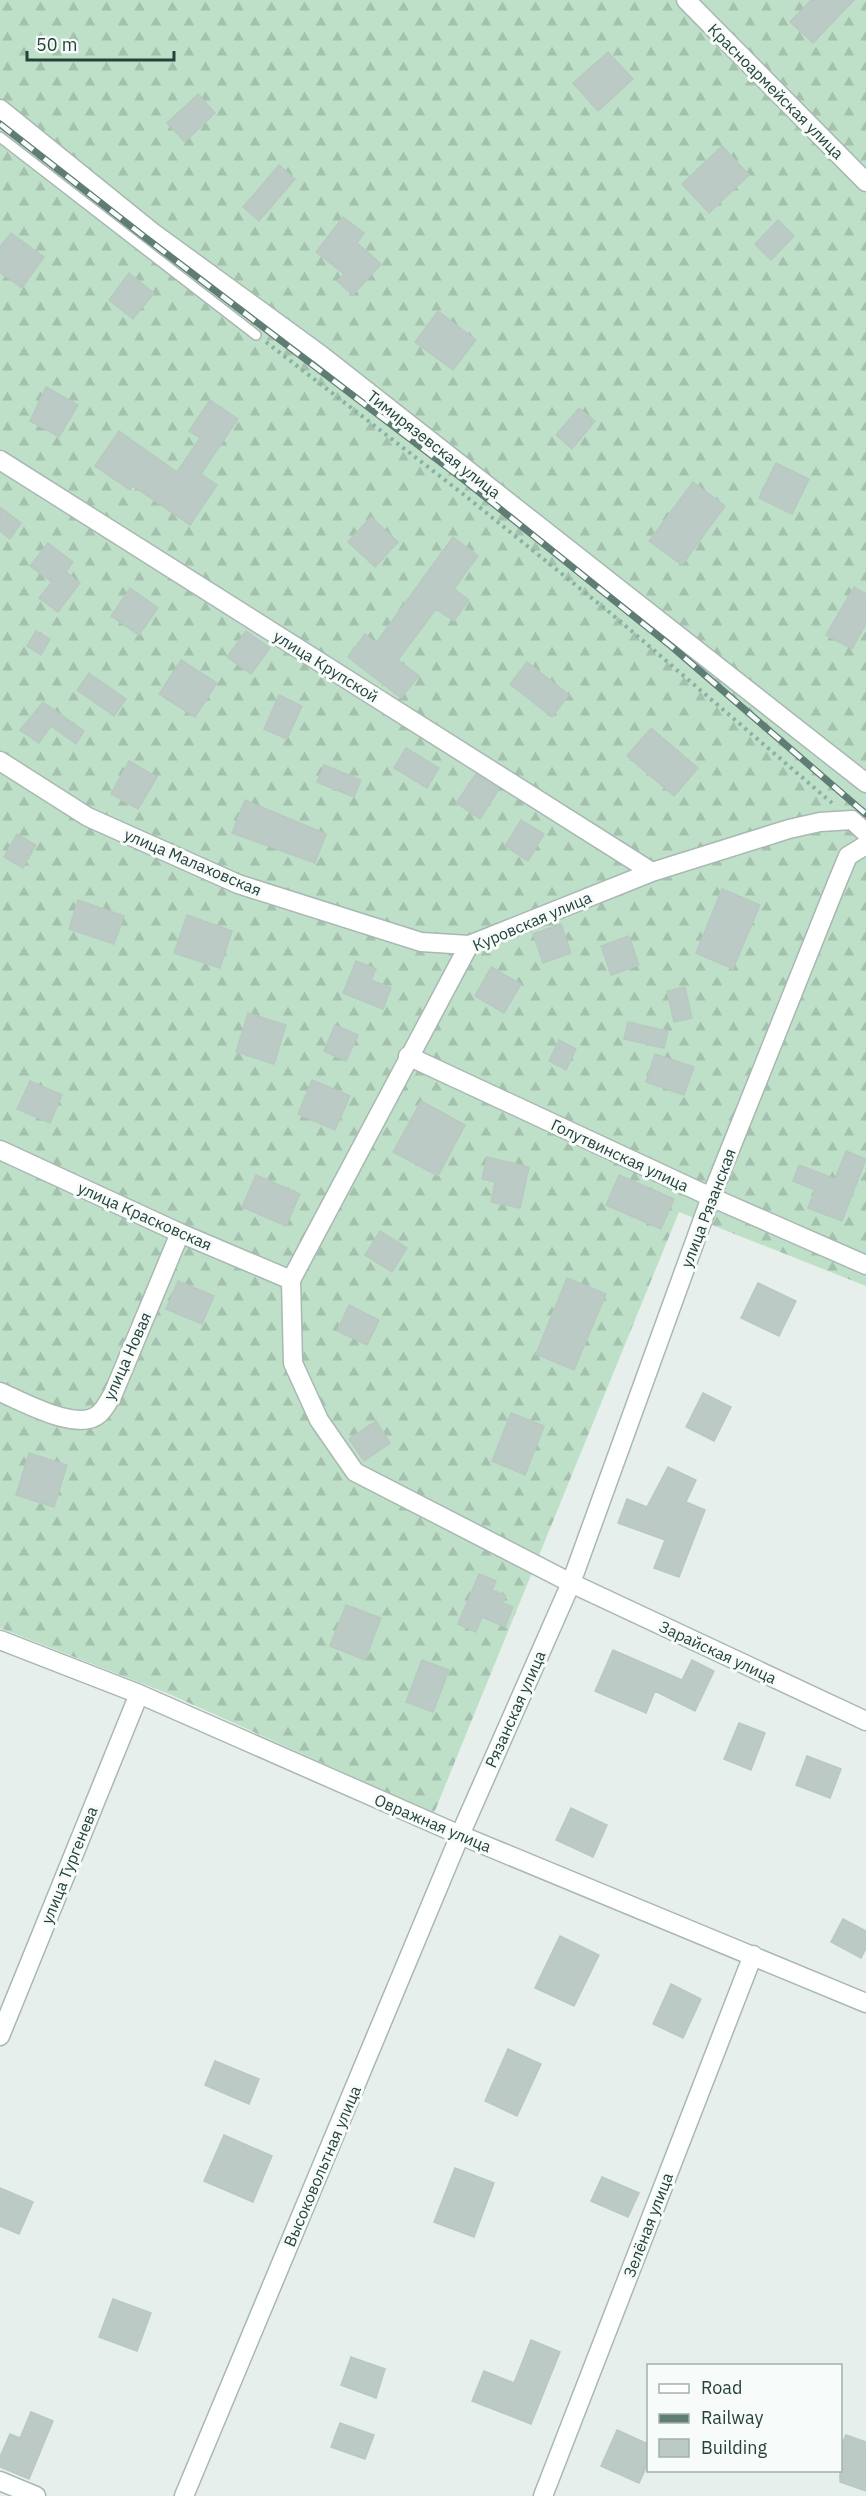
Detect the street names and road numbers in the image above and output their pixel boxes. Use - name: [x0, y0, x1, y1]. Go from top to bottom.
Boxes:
- street label: Красноармейская улица: [704, 19, 848, 163]
- street label: Тимирязевская улица: [363, 386, 505, 503]
- street label: улица Крупской: [270, 626, 382, 706]
- street label: улица Малаховская: [121, 824, 265, 900]
- street label: Куровская улица: [470, 887, 595, 955]
- street label: Голутвинская улица: [548, 1114, 692, 1196]
- street label: улица Рязанская: [676, 1146, 740, 1270]
- street label: улица Красковская: [75, 1177, 215, 1255]
- street label: улица Новая: [99, 1309, 155, 1403]
- street label: Зарайская улица: [656, 1616, 780, 1688]
- street label: Рязанская улица: [480, 1647, 550, 1771]
- street label: Овражная улица: [372, 1789, 495, 1857]
- street label: улица Тургенева: [36, 1803, 102, 1927]
- street label: Высоковольтная улица: [279, 2082, 365, 2249]
- street label: Зелёная улица: [619, 2169, 677, 2280]

